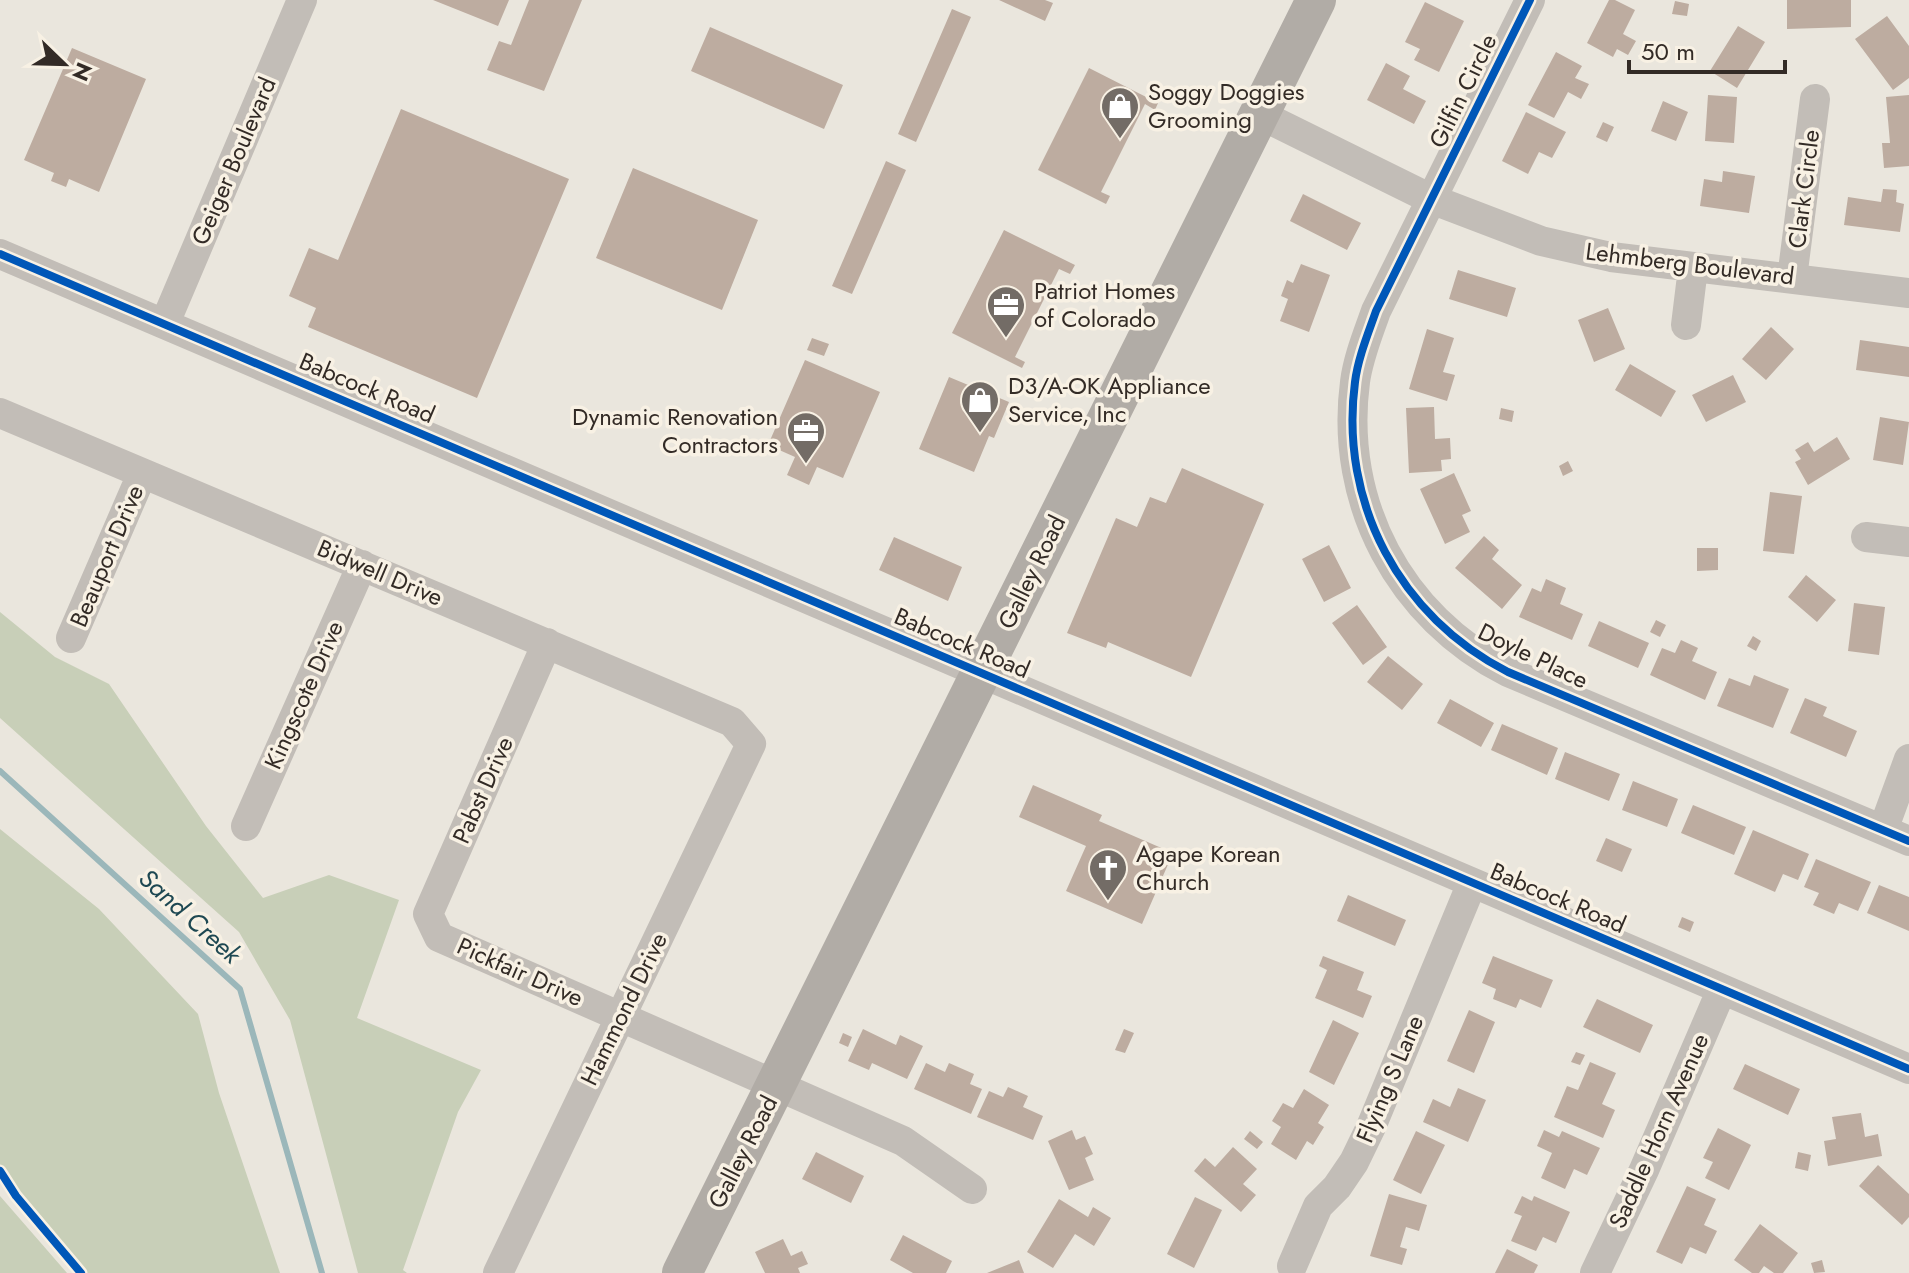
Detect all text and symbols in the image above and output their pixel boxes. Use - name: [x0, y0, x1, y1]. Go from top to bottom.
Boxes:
- north arrow: [24, 24, 104, 104]
- scale bar: [1629, 24, 1785, 74]
- street label: Gilfin Circle: [1420, 28, 1505, 154]
- text: 50 m: [1641, 34, 1695, 69]
- text: N: [64, 58, 101, 86]
- street label: Geiger Boulevard: [182, 71, 285, 250]
- place label: Soggy Doggies Grooming: [1148, 74, 1304, 137]
- shop icon: Soggy Doggies Grooming: [1099, 85, 1141, 140]
- street label: Clark Circle: [1779, 128, 1828, 250]
- street label: Lehmberg Boulevard: [1584, 233, 1796, 294]
- place label: Patriot Homes of Colorado: [1034, 273, 1175, 336]
- office icon: Patriot Homes of Colorado: [985, 284, 1027, 339]
- street label: Babcock Road: [294, 343, 440, 432]
- place label: D3/A-OK Appliance Service, Inc: [1008, 368, 1211, 431]
- shop icon: D3/A-OK Appliance Service, Inc: [959, 379, 1001, 434]
- place label: Dynamic Renovation Contractors: [572, 399, 778, 462]
- office icon: Dynamic Renovation Contractors: [785, 410, 827, 465]
- street label: Beauport Drive: [61, 479, 152, 632]
- street label: Galley Road: [989, 509, 1074, 635]
- street label: Bidwell Drive: [312, 530, 448, 615]
- street label: Babcock Road: [889, 598, 1035, 687]
- street label: Doyle Place: [1472, 614, 1594, 697]
- street label: Kingscote Drive: [255, 615, 352, 775]
- street label: Pabst Drive: [443, 731, 522, 849]
- place label: Agape Korean Church: [1136, 836, 1281, 899]
- church icon: Agape Korean Church: [1087, 847, 1129, 902]
- street label: Babcock Road: [1485, 853, 1631, 942]
- water label: Sand Creek: [130, 860, 251, 974]
- street label: Hammond Drive: [571, 926, 676, 1091]
- street label: Pickfair Drive: [451, 928, 589, 1015]
- street label: Flying S Lane: [1347, 1010, 1432, 1148]
- street label: Saddle Horn Avenue: [1600, 1028, 1717, 1234]
- street label: Galley Road: [699, 1089, 786, 1214]

